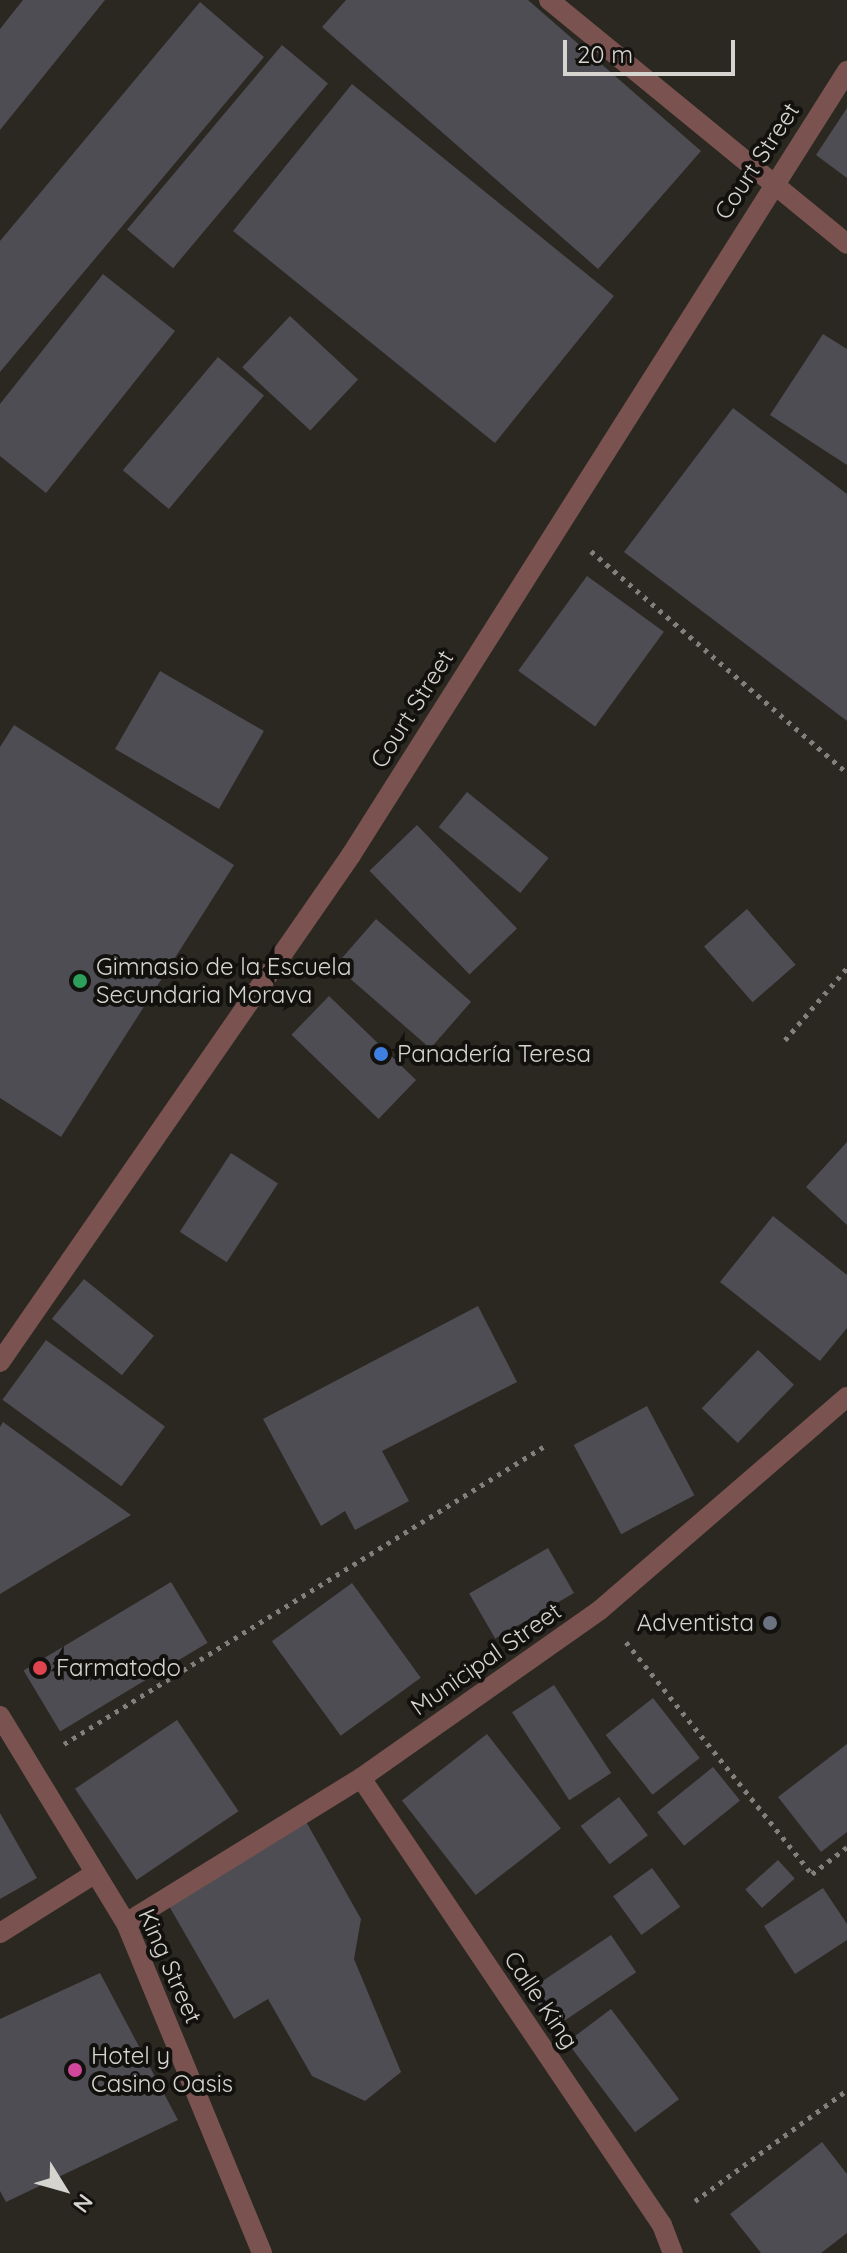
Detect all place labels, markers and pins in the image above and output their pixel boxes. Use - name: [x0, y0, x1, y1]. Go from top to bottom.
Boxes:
- place label: Gimnasio de la Escuela Secundaria Morava: [96, 953, 351, 1009]
- marker: Gimnasio de la Escuela Secundaria Morava: [71, 972, 89, 990]
- place label: Panadería Teresa: [397, 1040, 591, 1068]
- marker: Panadería Teresa: [372, 1045, 390, 1063]
- place label: Adventista: [637, 1609, 754, 1637]
- marker: Adventista: [761, 1614, 779, 1632]
- place label: Farmatodo: [56, 1654, 181, 1682]
- marker: Farmatodo: [31, 1659, 49, 1677]
- place label: Hotel y Casino Oasis: [91, 2042, 233, 2098]
- marker: Hotel y Casino Oasis: [66, 2061, 84, 2079]

